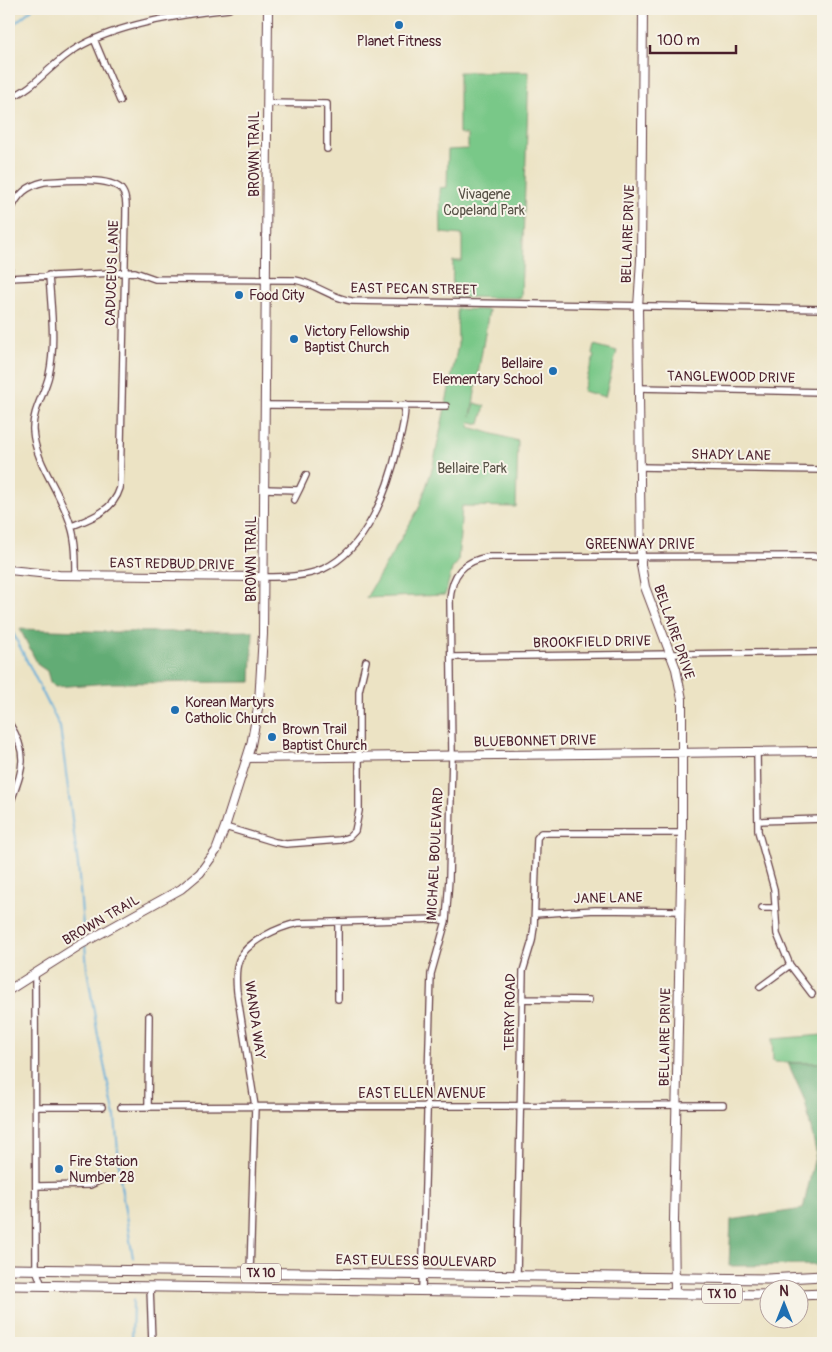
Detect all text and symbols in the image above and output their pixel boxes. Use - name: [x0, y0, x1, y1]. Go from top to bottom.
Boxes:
- marker: Planet Fitness: [393, 19, 405, 31]
- scale bar: [650, 22, 736, 54]
- text: 100 m: [657, 31, 700, 50]
- place label: Planet Fitness: [357, 33, 442, 50]
- street label: BROWN TRAIL: [246, 111, 263, 197]
- street label: BELLAIRE DRIVE: [618, 184, 638, 284]
- park label: Vivagene Copeland Park: [443, 186, 525, 219]
- street label: CADUCEUS LANE: [102, 220, 122, 326]
- street label: EAST PECAN STREET: [350, 279, 478, 299]
- place label: Food City: [249, 287, 304, 304]
- marker: Food City: [233, 289, 245, 301]
- place label: Victory Fellowship Baptist Church: [304, 323, 410, 356]
- marker: Victory Fellowship Baptist Church: [288, 333, 300, 345]
- place label: Bellaire Elementary School: [432, 355, 543, 388]
- marker: Bellaire Elementary School: [547, 365, 559, 377]
- street label: TANGLEWOOD DRIVE: [667, 367, 795, 387]
- street label: SHADY LANE: [691, 446, 771, 464]
- park label: Bellaire Park: [437, 460, 507, 477]
- street label: BROWN TRAIL: [243, 516, 260, 602]
- street label: GREENWAY DRIVE: [585, 536, 695, 553]
- street label: EAST REDBUD DRIVE: [109, 554, 235, 574]
- street label: BELLAIRE DRIVE: [650, 582, 698, 682]
- street label: BROOKFIELD DRIVE: [533, 632, 651, 652]
- place label: Korean Martyrs Catholic Church: [185, 694, 276, 727]
- marker: Korean Martyrs Catholic Church: [169, 704, 181, 716]
- place label: Brown Trail Baptist Church: [282, 721, 367, 754]
- marker: Brown Trail Baptist Church: [266, 731, 278, 743]
- street label: BLUEBONNET DRIVE: [474, 731, 596, 751]
- street label: MICHAEL BOULEVARD: [423, 787, 447, 921]
- street label: JANE LANE: [573, 889, 643, 907]
- street label: BROWN TRAIL: [59, 891, 143, 949]
- street label: TERRY ROAD: [501, 973, 519, 1051]
- street label: WANDA WAY: [241, 980, 269, 1060]
- street label: BELLAIRE DRIVE: [656, 987, 674, 1087]
- street label: EAST ELLEN AVENUE: [358, 1085, 486, 1102]
- place label: Fire Station Number 28: [69, 1153, 138, 1186]
- marker: Fire Station Number 28: [53, 1163, 65, 1175]
- street label: EAST EULESS BOULEVARD: [335, 1251, 497, 1271]
- road number: TX 10: [241, 1264, 281, 1282]
- north arrow: [760, 1280, 810, 1330]
- text: N: [779, 1283, 789, 1300]
- road number: TX 10: [702, 1285, 742, 1304]

